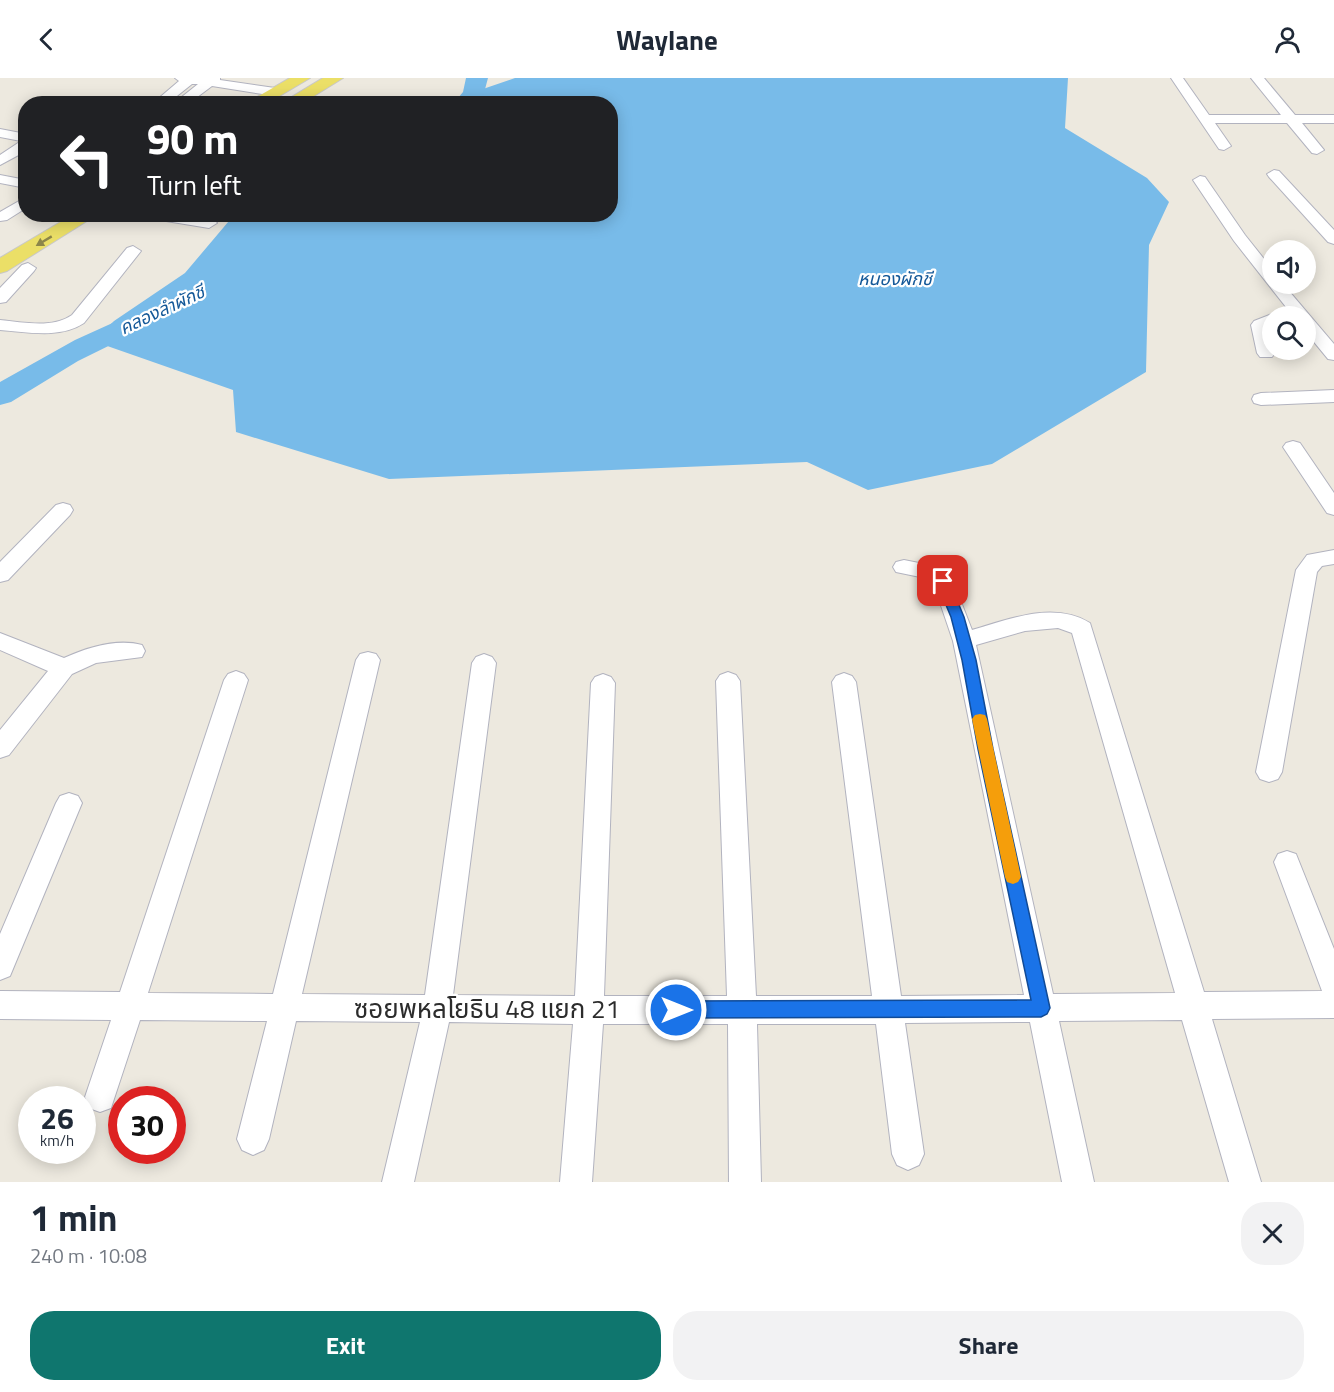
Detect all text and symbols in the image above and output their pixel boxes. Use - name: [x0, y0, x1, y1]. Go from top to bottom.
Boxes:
- text: Waylane: [616, 19, 718, 60]
- icon: back: [30, 23, 63, 56]
- icon: person: [1271, 23, 1304, 56]
- text: 90 m: [147, 106, 239, 170]
- icon: left: [48, 120, 126, 198]
- text: Turn left: [147, 164, 241, 205]
- one-way arrow: [36, 235, 52, 246]
- map controls: [1262, 240, 1316, 360]
- button: sound: [1262, 240, 1316, 294]
- water label: หนองผักชี: [858, 265, 934, 292]
- water label: คลองลำผักชี: [115, 277, 211, 341]
- button: search: [1262, 306, 1316, 360]
- pin: [917, 555, 968, 606]
- icon: arrive: [926, 564, 959, 597]
- position arrow: [644, 978, 708, 1042]
- street label: ซอยพหลโยธิน 48 แยก 21: [354, 989, 620, 1028]
- speed limit sign: 30: [108, 1086, 186, 1164]
- text: 26: [40, 1095, 74, 1141]
- text: km/h: [40, 1129, 74, 1152]
- text: 1 min: [30, 1190, 117, 1245]
- button: close: [1241, 1202, 1304, 1265]
- text: 240 m · 10:08: [30, 1240, 147, 1271]
- button: Exit: [30, 1311, 661, 1380]
- button: Share: [673, 1311, 1304, 1380]

